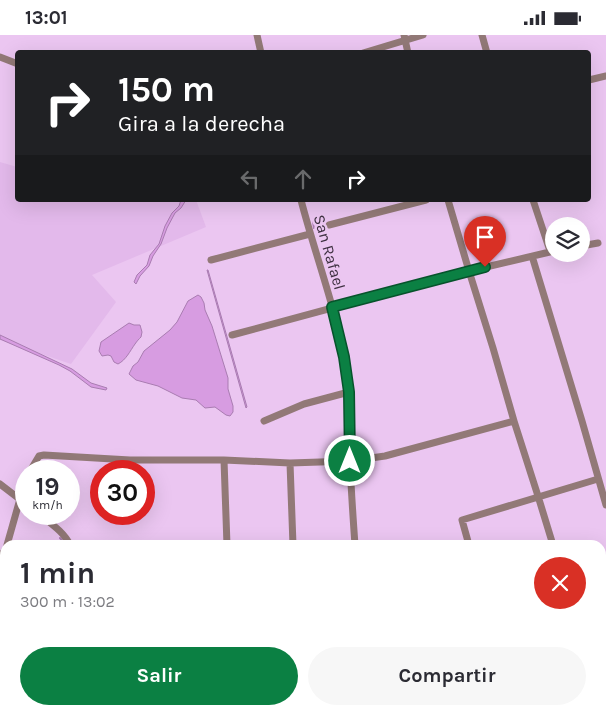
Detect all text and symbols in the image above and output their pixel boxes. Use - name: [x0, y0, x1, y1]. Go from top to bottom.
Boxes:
- text: 13:01: [25, 7, 68, 29]
- text: 150 m: [118, 69, 215, 110]
- icon: right: [35, 70, 100, 135]
- text: Gira a la derecha: [118, 111, 285, 137]
- icon: left: [236, 165, 264, 193]
- icon: ahead: [289, 165, 317, 193]
- icon: right: [342, 165, 370, 193]
- street label: San Rafael: [310, 212, 349, 292]
- pin: [464, 216, 506, 267]
- map controls: [545, 217, 590, 262]
- button: layers: [545, 217, 590, 262]
- icon: arrive: [471, 223, 499, 251]
- position arrow: [323, 434, 375, 486]
- speed limit sign: 30: [90, 460, 155, 525]
- text: 19: [35, 472, 60, 501]
- text: km/h: [32, 498, 63, 512]
- text: 1 min: [20, 555, 95, 591]
- button: close: [534, 557, 586, 609]
- text: 300 m · 13:02: [20, 592, 115, 611]
- button: Salir: [20, 647, 298, 705]
- button: Compartir: [308, 647, 586, 705]

